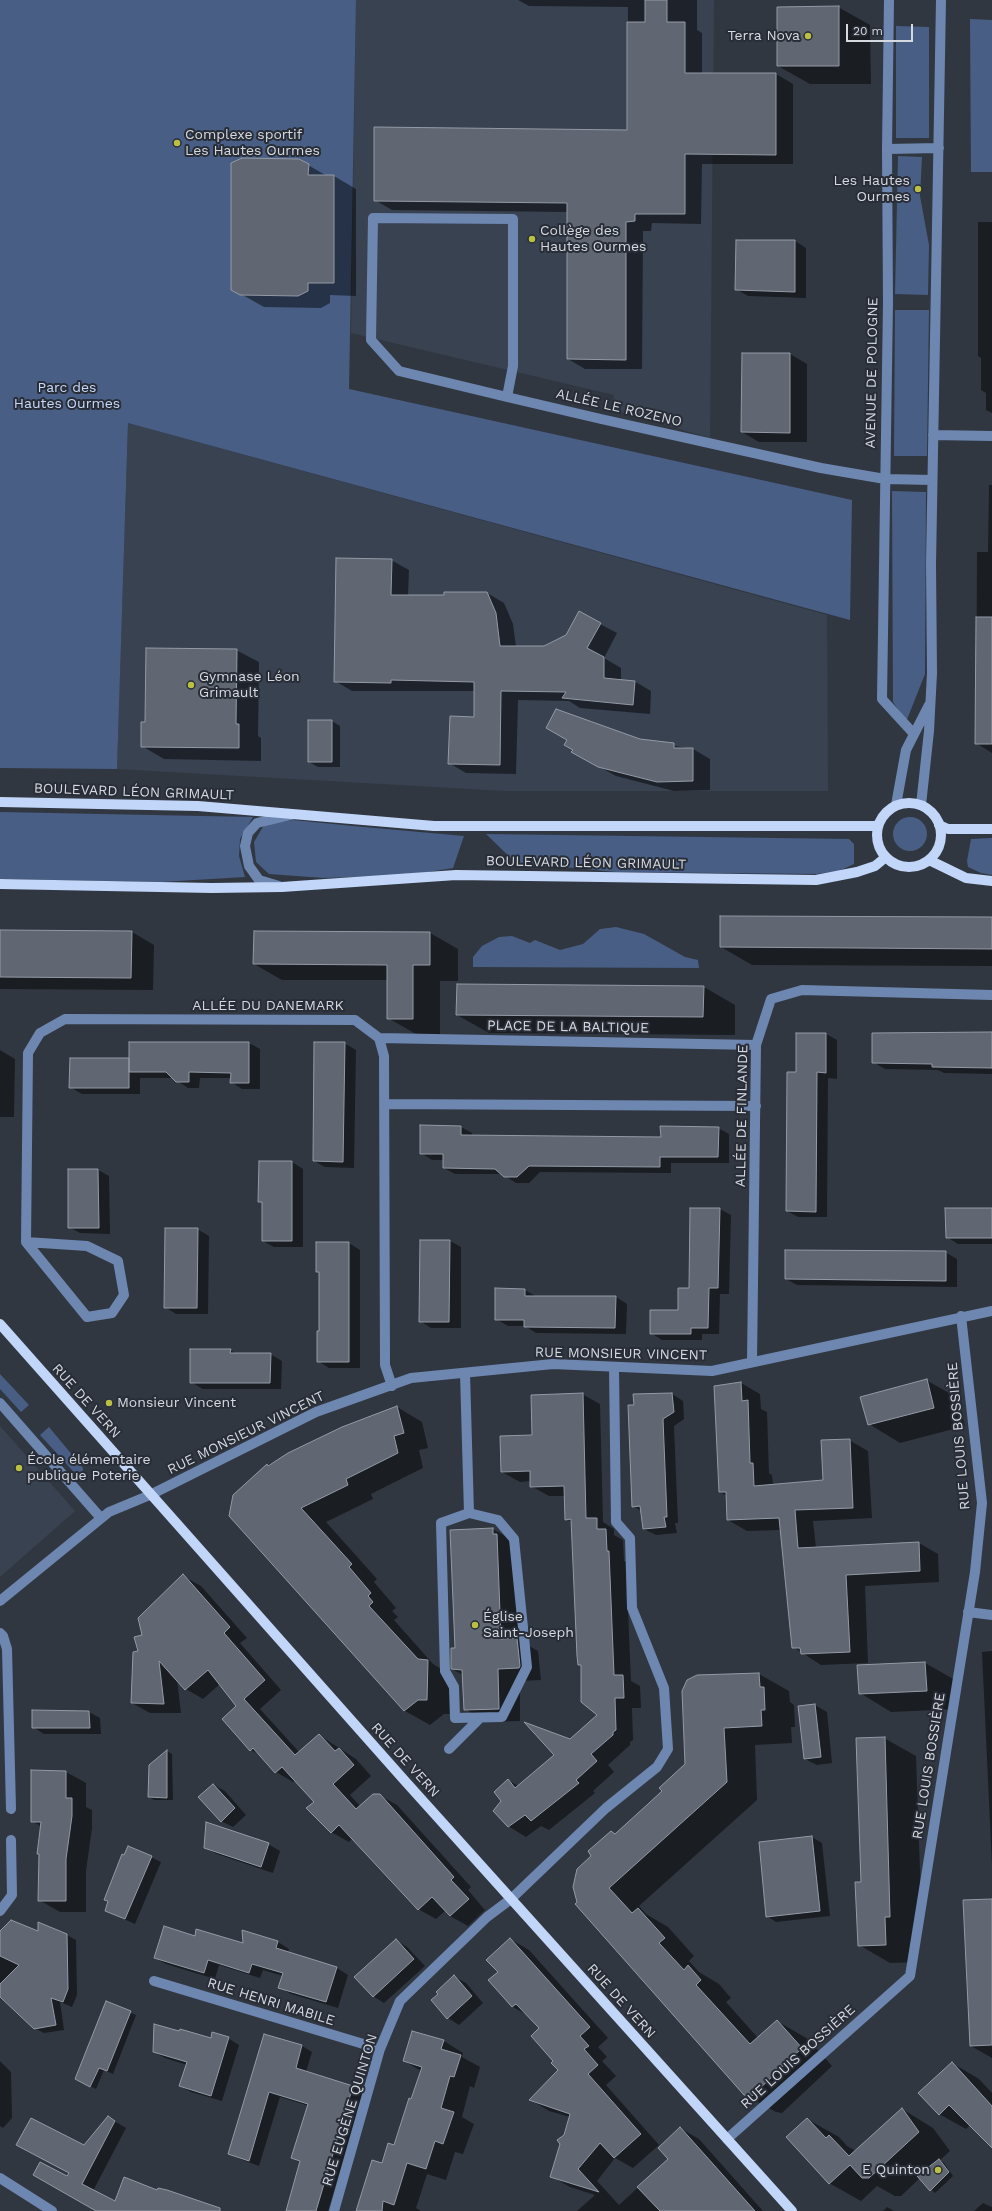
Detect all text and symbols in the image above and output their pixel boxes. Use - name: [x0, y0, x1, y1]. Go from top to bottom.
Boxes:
- scale bar: [848, 16, 915, 42]
- text: 20 m: [853, 24, 883, 38]
- place label: Terra Nova: [727, 28, 800, 44]
- marker: Terra Nova: [803, 31, 813, 41]
- place label: Complexe sportif Les Hautes Ourmes: [185, 127, 320, 160]
- marker: Complexe sportif Les Hautes Ourmes: [172, 138, 182, 148]
- place label: Les Hautes Ourmes: [834, 173, 910, 206]
- marker: Les Hautes Ourmes: [913, 184, 923, 194]
- place label: Collège des Hautes Ourmes: [540, 223, 646, 256]
- marker: Collège des Hautes Ourmes: [527, 234, 537, 244]
- street label: AVENUE DE POLOGNE: [862, 297, 882, 449]
- park label: Parc des Hautes Ourmes: [14, 380, 120, 412]
- street label: ALLÉE LE ROZENO: [554, 385, 684, 431]
- place label: Gymnase Léon Grimault: [199, 669, 300, 702]
- marker: Gymnase Léon Grimault: [186, 680, 196, 690]
- street label: BOULEVARD LÉON GRIMAULT: [34, 780, 234, 804]
- street label: BOULEVARD LÉON GRIMAULT: [486, 853, 686, 873]
- street label: ALLÉE DU DANEMARK: [192, 998, 344, 1014]
- street label: PLACE DE LA BALTIQUE: [487, 1017, 649, 1037]
- street label: ALLÉE DE FINLANDE: [732, 1045, 752, 1187]
- street label: RUE MONSIEUR VINCENT: [535, 1344, 707, 1364]
- street label: RUE DE VERN: [48, 1360, 124, 1442]
- street label: RUE LOUIS BOSSIÈRE: [944, 1361, 974, 1511]
- street label: RUE MONSIEUR VINCENT: [165, 1388, 327, 1478]
- place label: Monsieur Vincent: [117, 1395, 236, 1411]
- marker: Monsieur Vincent: [104, 1398, 114, 1408]
- place label: École élémentaire publique Poterie: [27, 1452, 151, 1484]
- marker: École élémentaire publique Poterie: [14, 1463, 24, 1473]
- place label: Église Saint-Joseph: [483, 1609, 574, 1642]
- marker: Église Saint-Joseph: [470, 1620, 480, 1630]
- street label: RUE LOUIS BOSSIÈRE: [909, 1692, 949, 1840]
- street label: RUE DE VERN: [367, 1719, 443, 1801]
- street label: RUE DE VERN: [583, 1960, 659, 2042]
- street label: RUE HENRI MABILE: [205, 1975, 337, 2029]
- street label: RUE LOUIS BOSSIÈRE: [737, 2001, 859, 2113]
- street label: RUE EUGÈNE QUINTON: [319, 2032, 381, 2188]
- place label: E Quinton: [862, 2162, 930, 2178]
- marker: E Quinton: [933, 2165, 943, 2175]

